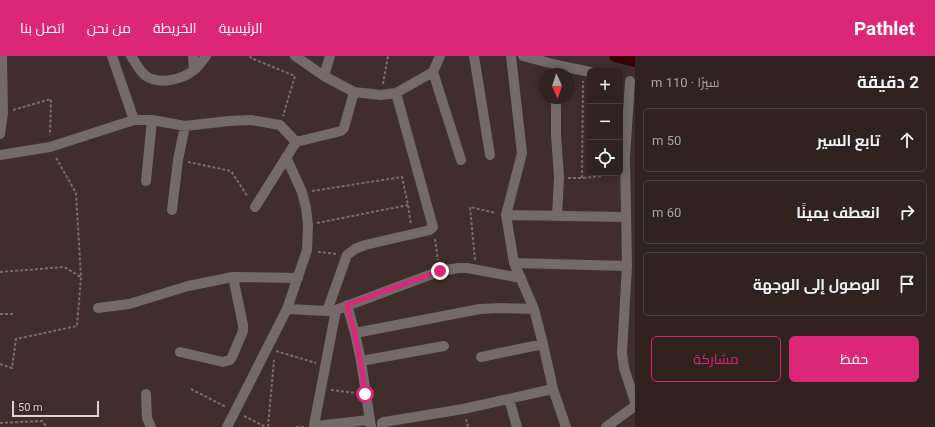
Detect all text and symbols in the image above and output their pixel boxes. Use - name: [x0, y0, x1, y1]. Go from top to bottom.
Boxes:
- text: Pathlet: [854, 17, 915, 40]
- text: اتصل بنا: [20, 20, 65, 36]
- text: من نحن: [87, 20, 131, 36]
- text: الخريطة: [153, 20, 197, 36]
- text: الرئيسية: [219, 20, 263, 36]
- north arrow: [539, 68, 575, 104]
- map controls: [587, 68, 623, 176]
- button: +: [587, 68, 623, 104]
- text: 2 دقيقة: [857, 72, 919, 92]
- text: سيرًا · 110 m: [651, 75, 719, 90]
- button: −: [587, 104, 623, 140]
- icon: ahead: [896, 129, 918, 151]
- text: تابع السير: [817, 132, 880, 150]
- text: 50 m: [652, 133, 681, 148]
- button: locate: [587, 140, 623, 176]
- icon: right: [896, 201, 918, 223]
- text: انعطف يمينًا: [796, 204, 880, 222]
- text: 60 m: [652, 205, 681, 220]
- route end: [431, 262, 449, 280]
- icon: arrive: [896, 273, 918, 295]
- text: الوصول إلى الوجهة: [753, 276, 880, 294]
- button: مشاركة: [651, 336, 781, 382]
- button: حفظ: [789, 336, 919, 382]
- route start: [356, 385, 374, 403]
- scale bar: [12, 399, 99, 418]
- text: 50 m: [18, 401, 43, 414]

